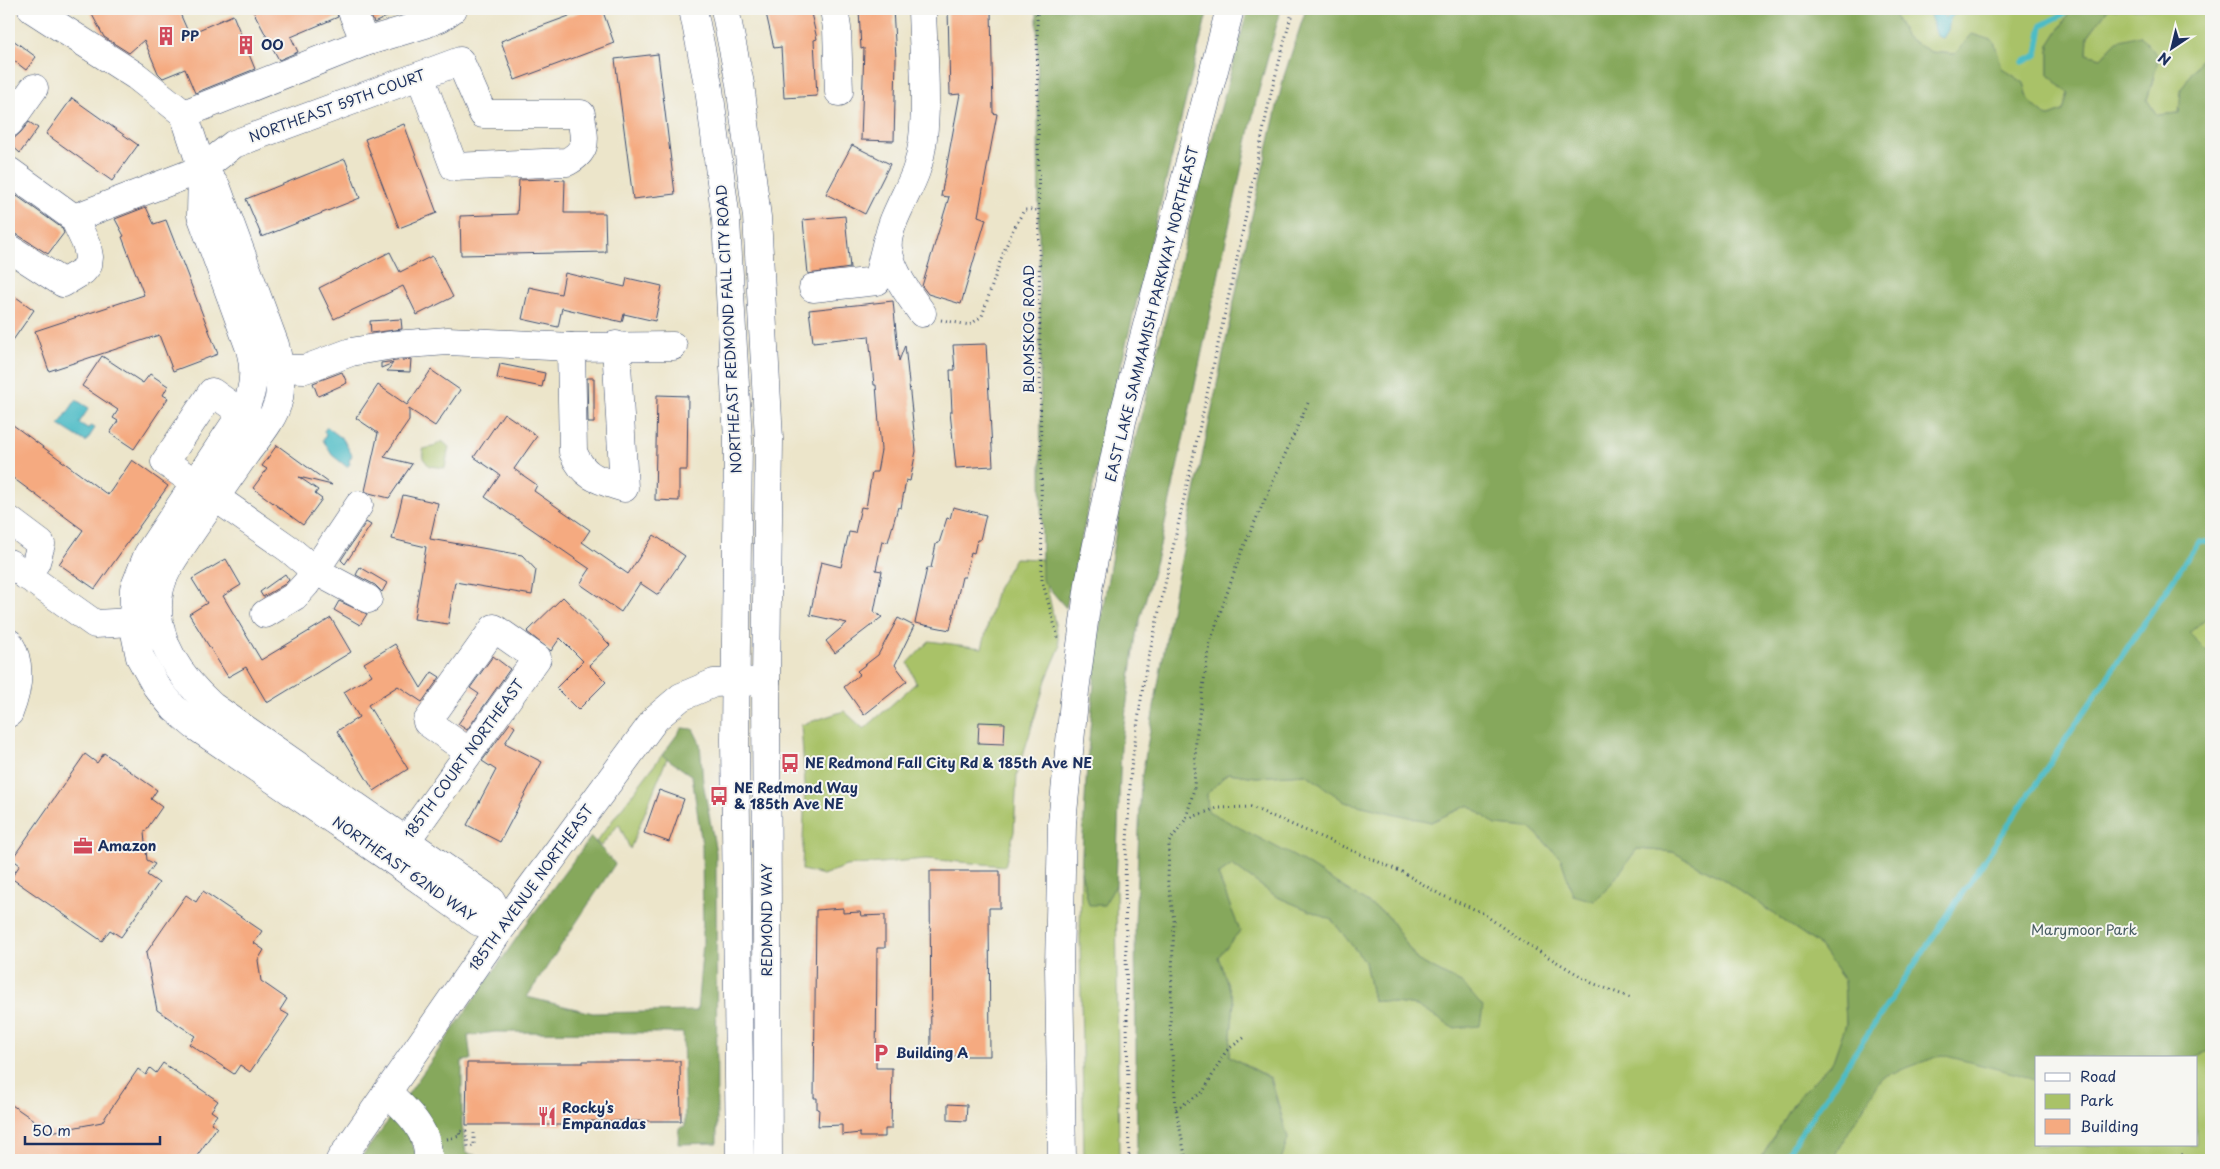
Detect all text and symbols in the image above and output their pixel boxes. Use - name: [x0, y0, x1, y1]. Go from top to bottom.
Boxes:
- north arrow: [2148, 22, 2198, 72]
- building icon: PP: [155, 25, 177, 47]
- place label: PP: [181, 25, 199, 46]
- building icon: OO: [235, 34, 257, 56]
- place label: OO: [261, 34, 284, 55]
- text: N: [2154, 47, 2175, 71]
- street label: NORTHEAST 59TH COURT: [246, 64, 428, 147]
- street label: EAST LAKE SAMMAMISH PARKWAY NORTHEAST: [1100, 143, 1204, 484]
- street label: NORTHEAST REDMOND FALL CITY ROAD: [710, 184, 747, 474]
- street label: BLOMSKOG ROAD: [1018, 265, 1039, 393]
- street label: 185TH COURT NORTHEAST: [399, 674, 529, 843]
- bus stop icon: NE Redmond Fall City Rd & 185th Ave NE: [779, 752, 801, 774]
- place label: NE Redmond Fall City Rd & 185th Ave NE: [805, 752, 1092, 773]
- place label: NE Redmond Way & 185th Ave NE: [734, 777, 858, 814]
- bus stop icon: NE Redmond Way & 185th Ave NE: [708, 785, 730, 807]
- street label: 185TH AVENUE NORTHEAST: [463, 800, 598, 975]
- street label: NORTHEAST 62ND WAY: [328, 811, 480, 926]
- office icon: Amazon: [72, 835, 94, 857]
- place label: Amazon: [98, 835, 156, 856]
- street label: REDMOND WAY: [756, 863, 777, 977]
- park label: Marymoor Park: [2031, 919, 2137, 940]
- parking icon: Building A: [870, 1042, 892, 1064]
- place label: Building A: [896, 1042, 968, 1063]
- legend: [2035, 1056, 2198, 1146]
- text: Road: [2080, 1064, 2116, 1087]
- text: Park: [2080, 1088, 2114, 1111]
- place label: Rocky’s Empanadas: [562, 1097, 646, 1134]
- restaurant icon: Rocky’s Empanadas: [536, 1105, 558, 1127]
- scale bar: [25, 1114, 160, 1146]
- text: Building: [2080, 1114, 2139, 1137]
- text: 50 m: [32, 1118, 71, 1141]

